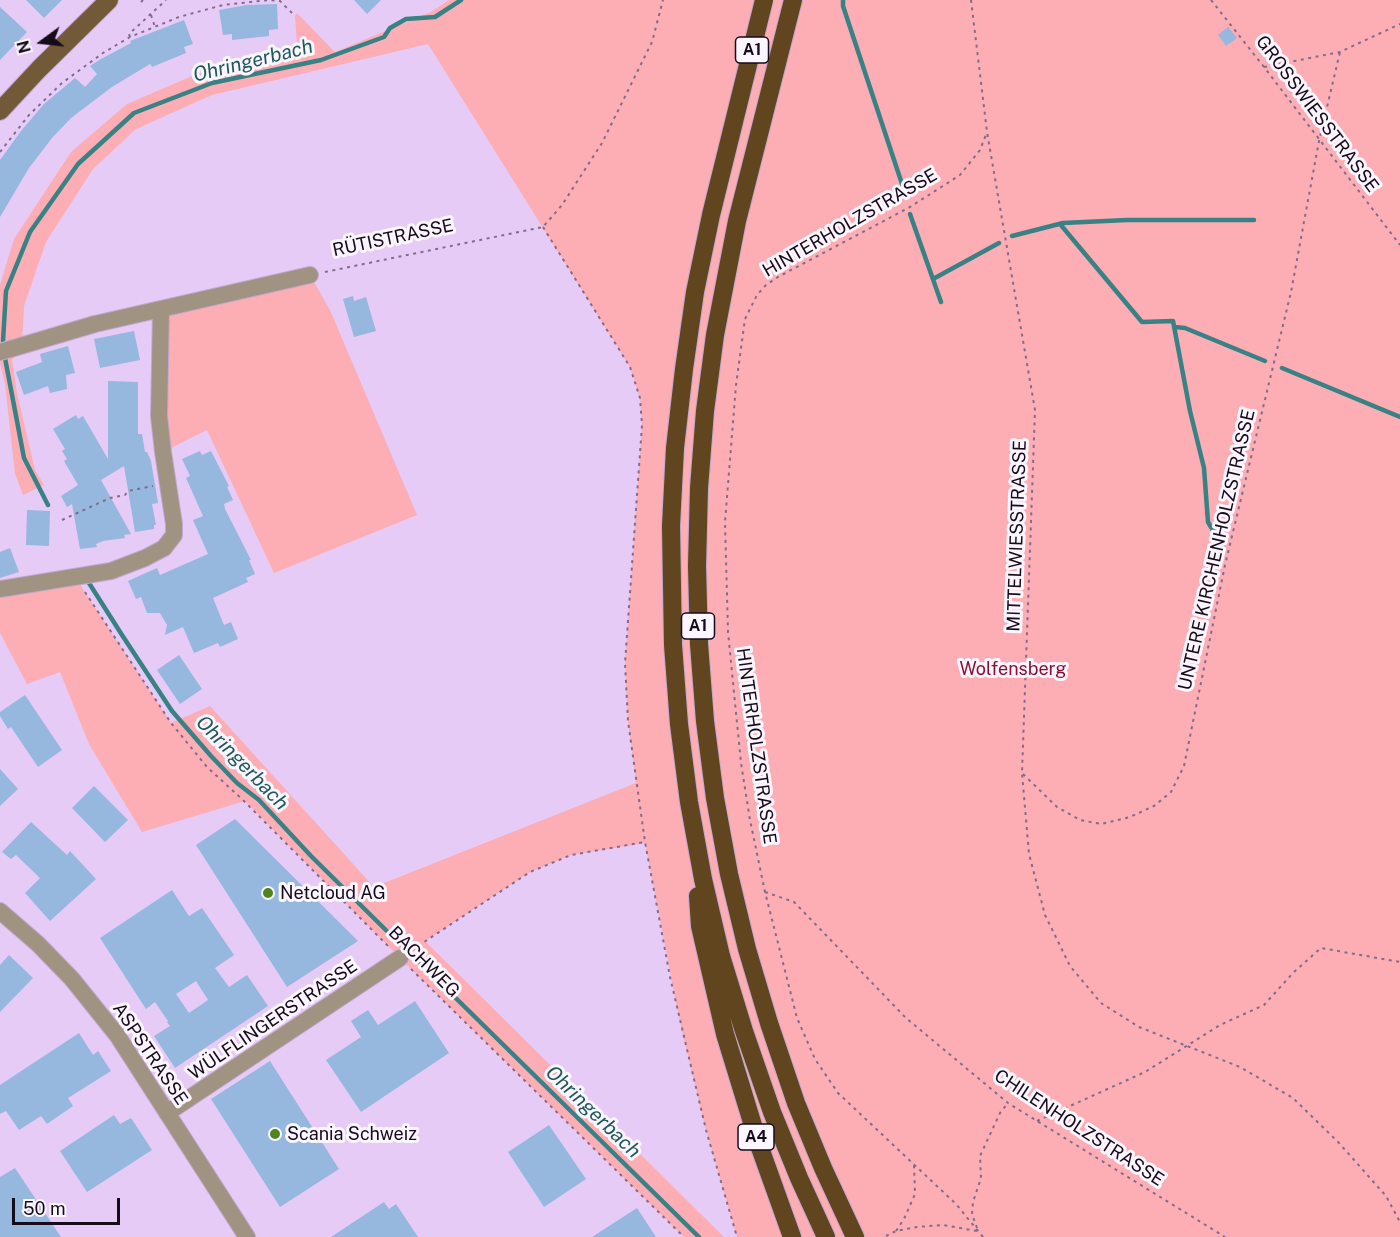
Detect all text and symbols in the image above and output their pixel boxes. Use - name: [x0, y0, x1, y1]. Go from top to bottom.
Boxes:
- north arrow: [12, 12, 72, 72]
- street label: GROSSWIESSTRASSE: [1251, 31, 1383, 197]
- water label: Ohringerbach: [191, 35, 315, 87]
- road number: A1: [736, 37, 768, 63]
- text: N: [13, 38, 35, 55]
- street label: HINTERHOLZSTRASSE: [759, 164, 941, 282]
- street label: RÜTISTRASSE: [331, 215, 455, 261]
- street label: UNTERE KIRCHENHOLZSTRASSE: [1174, 407, 1260, 693]
- street label: MITTELWIESSTRASSE: [1003, 440, 1031, 632]
- road number: A1: [682, 613, 714, 639]
- street label: HINTERHOLZSTRASSE: [732, 647, 780, 845]
- park label: Wolfensberg: [959, 658, 1067, 680]
- water label: Ohringerbach: [191, 711, 293, 815]
- place label: Netcloud AG: [280, 882, 386, 904]
- marker: Netcloud AG: [261, 886, 275, 900]
- street label: BACHWEG: [384, 922, 464, 1002]
- street label: WÜLFLINGERSTRASSE: [185, 955, 361, 1085]
- street label: ASPSTRASSE: [108, 999, 192, 1109]
- water label: Ohringerbach: [541, 1061, 645, 1163]
- street label: CHILENHOLZSTRASSE: [990, 1065, 1168, 1191]
- place label: Scania Schweiz: [287, 1123, 417, 1145]
- road number: A4: [738, 1124, 774, 1150]
- marker: Scania Schweiz: [268, 1127, 282, 1141]
- scale bar: [15, 1186, 123, 1224]
- text: 50 m: [23, 1198, 66, 1219]

